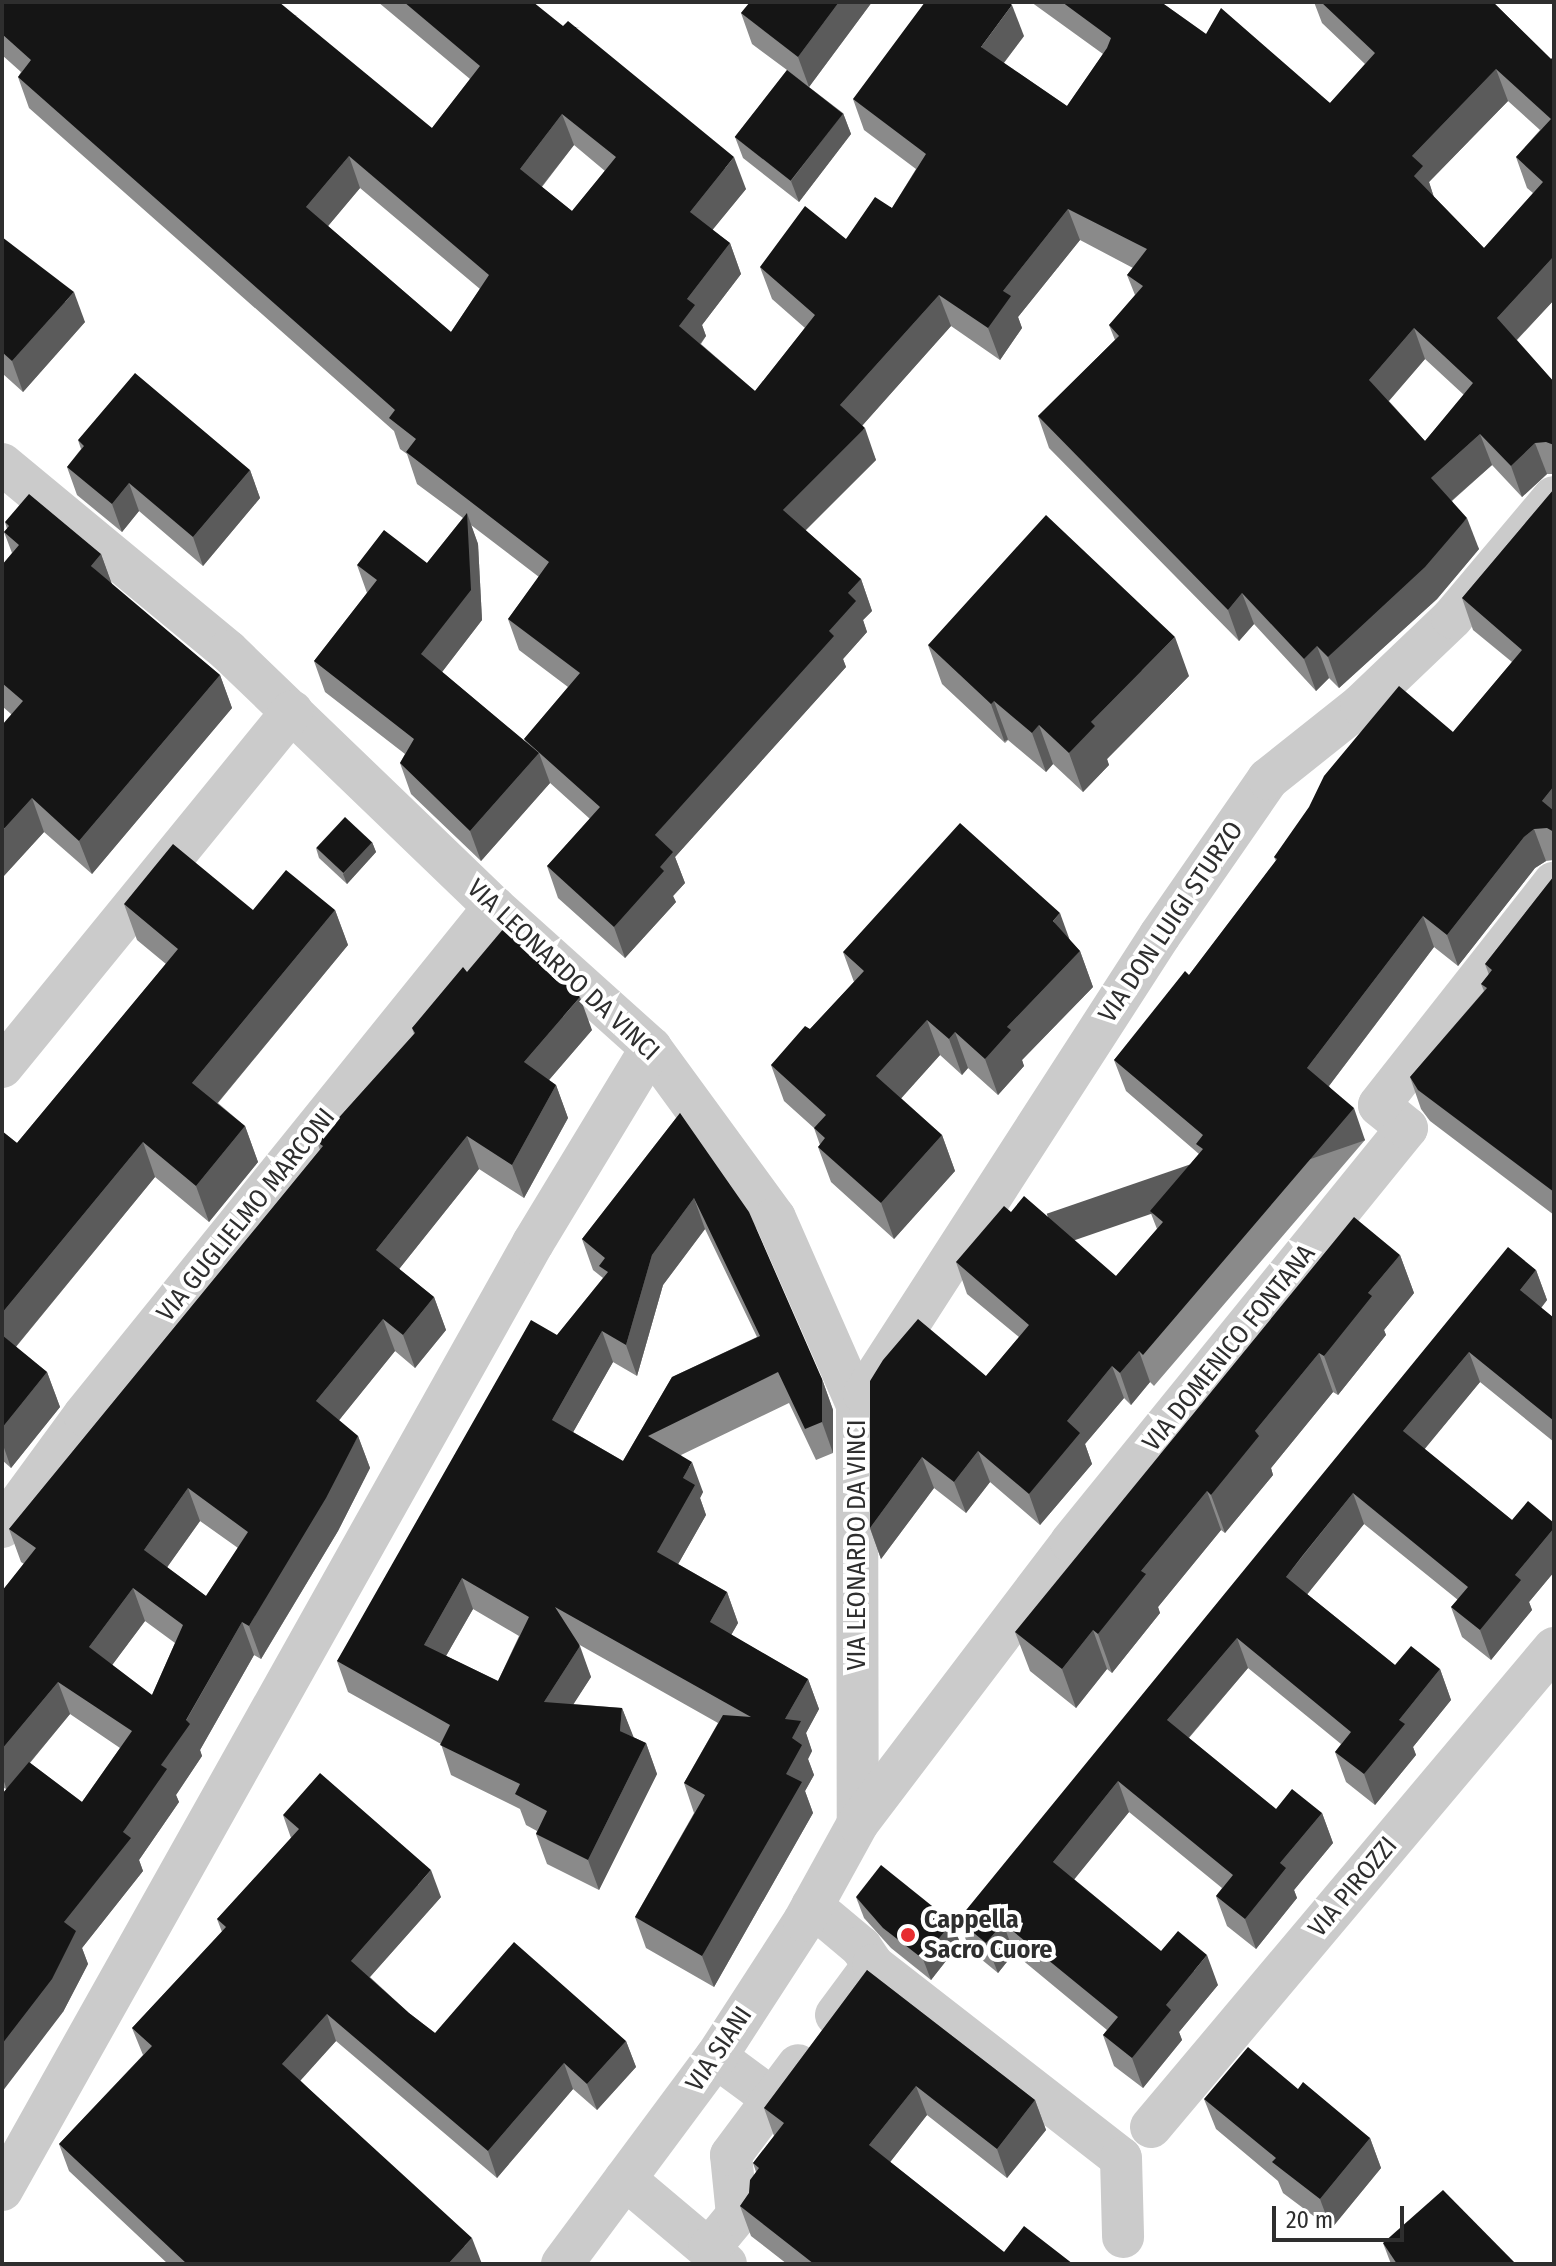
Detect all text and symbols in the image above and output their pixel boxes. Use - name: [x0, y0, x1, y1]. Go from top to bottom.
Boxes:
- street label: VIA DON LUIGI STURZO: [1092, 816, 1250, 1028]
- street label: VIA LEONARDO DA VINCI: [460, 873, 666, 1067]
- street label: VIA GUGLIELMO MARCONI: [150, 1102, 342, 1328]
- street label: VIA DOMENICO FONTANA: [1136, 1239, 1322, 1457]
- street label: VIA LEONARDO DA VINCI: [841, 1419, 873, 1671]
- street label: VIA PIROZZI: [1302, 1831, 1404, 1943]
- place label: Cappella Sacro Cuore: [924, 1904, 1052, 1966]
- marker: Cappella Sacro Cuore: [899, 1926, 917, 1944]
- street label: VIA SIANI: [679, 2001, 759, 2097]
- scale bar: [1276, 2190, 1408, 2240]
- text: 20 m: [1286, 2206, 1333, 2234]

